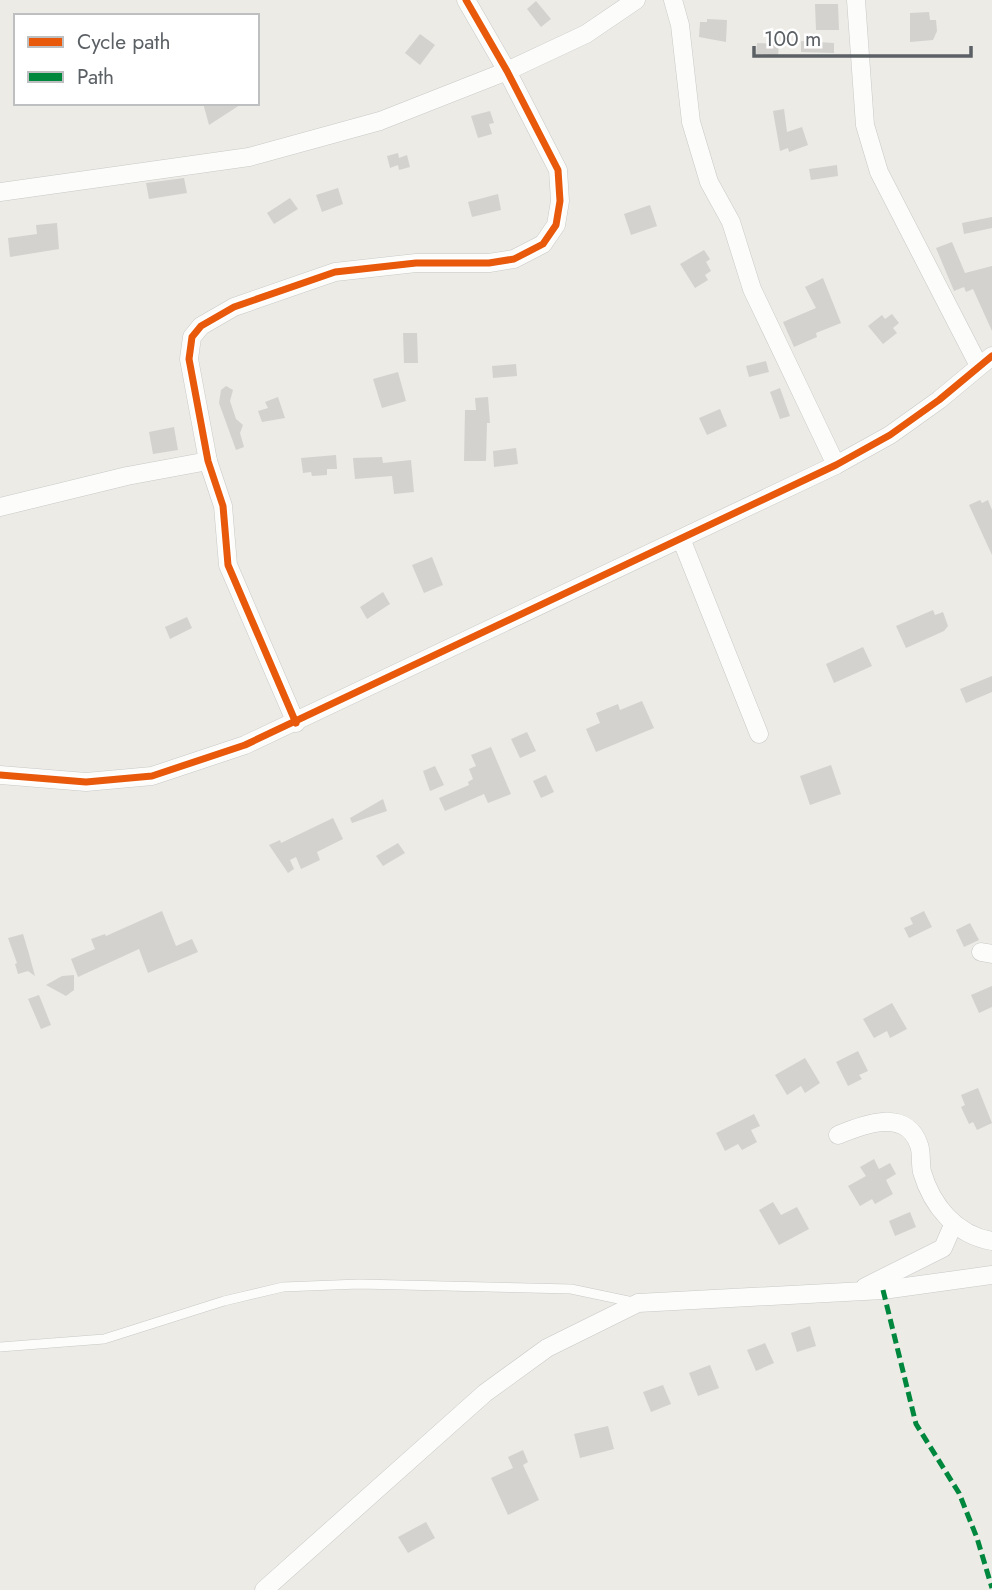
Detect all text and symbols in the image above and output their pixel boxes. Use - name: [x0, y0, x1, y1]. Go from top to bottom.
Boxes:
- legend: [14, 14, 259, 105]
- scale bar: [754, 14, 971, 58]
- text: 100 m: [764, 24, 821, 54]
- text: Cycle path: [77, 27, 170, 57]
- text: Path: [77, 62, 114, 92]

